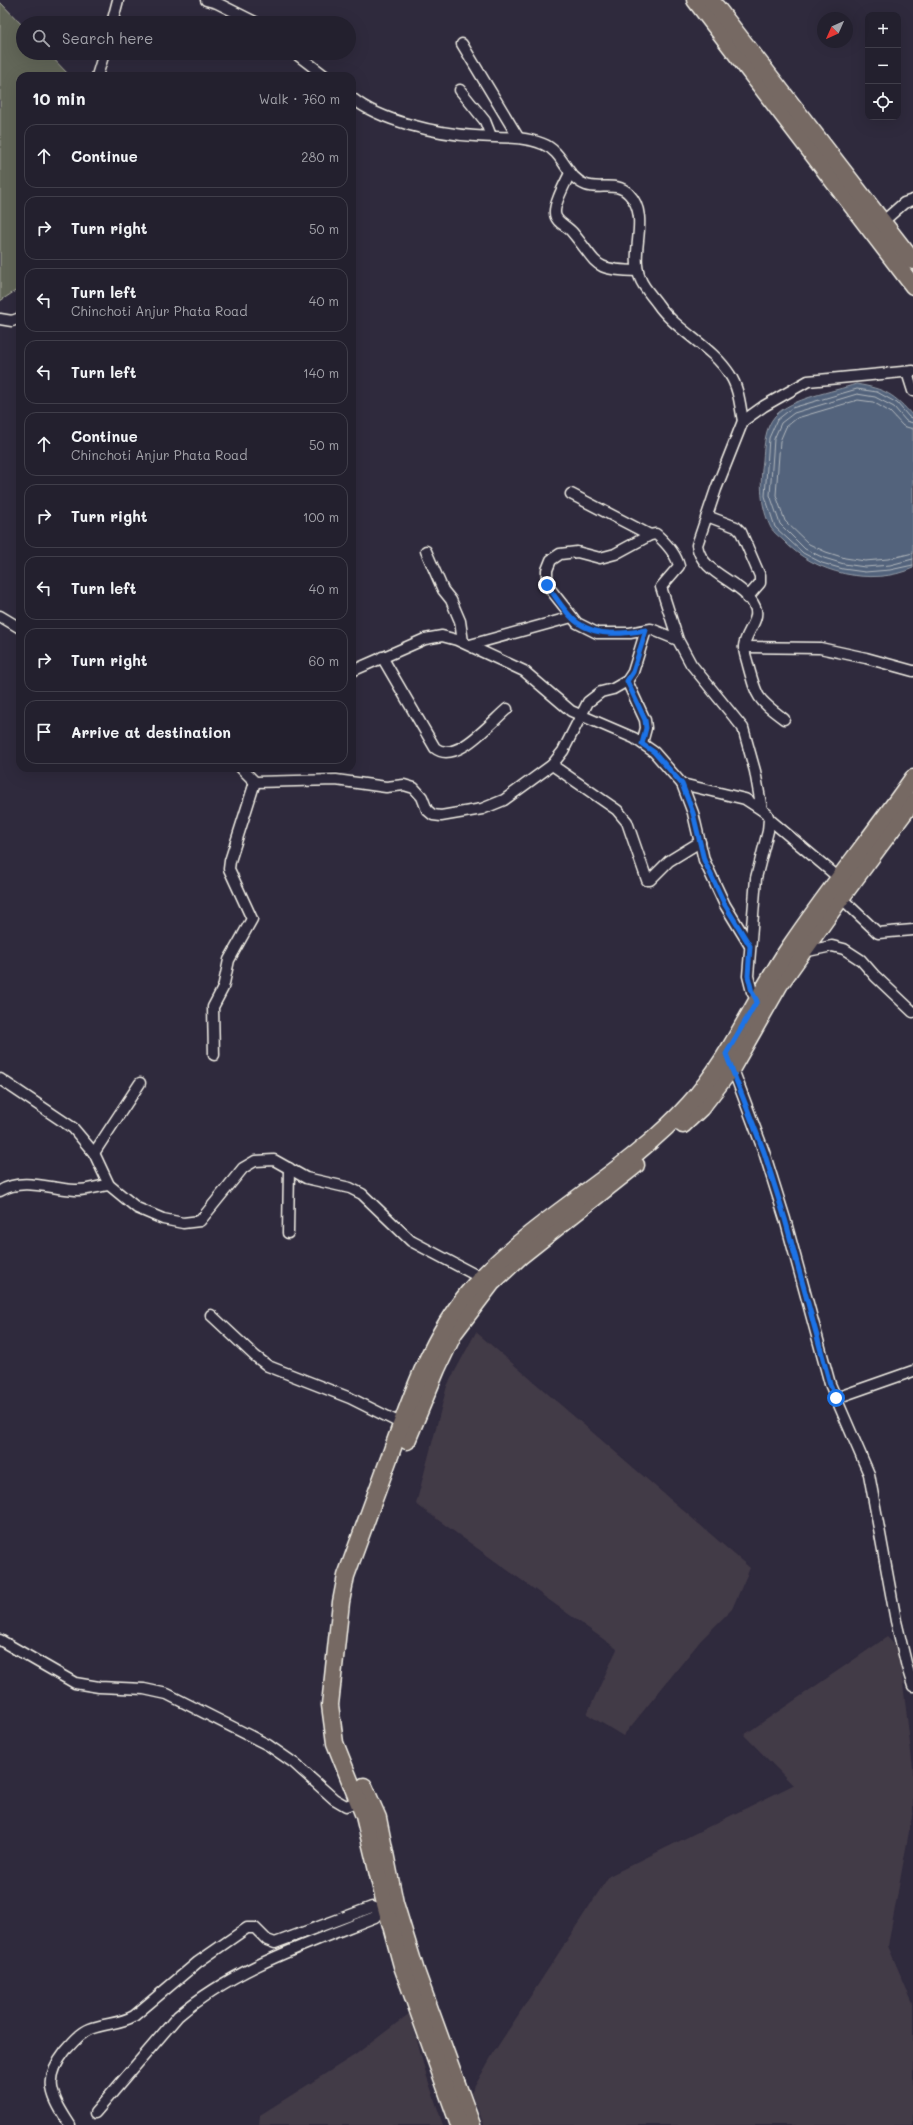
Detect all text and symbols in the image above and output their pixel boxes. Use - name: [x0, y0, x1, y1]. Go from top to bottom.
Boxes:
- north arrow: [817, 12, 853, 48]
- map controls: [865, 12, 901, 120]
- button: +: [865, 12, 901, 48]
- search box: [16, 16, 356, 60]
- icon: search: [30, 27, 52, 49]
- text: Search here: [62, 28, 153, 48]
- button: −: [865, 48, 901, 84]
- button: locate: [865, 84, 901, 120]
- text: 10 min: [32, 87, 86, 109]
- text: Walk · 760 m: [259, 90, 340, 107]
- icon: ahead: [33, 145, 55, 167]
- text: Continue: [71, 146, 138, 166]
- text: 280 m: [301, 148, 339, 165]
- icon: right: [33, 217, 55, 239]
- text: Turn right: [71, 218, 148, 238]
- text: 50 m: [309, 220, 339, 237]
- text: Turn left: [71, 282, 136, 302]
- icon: left: [33, 289, 55, 311]
- text: 40 m: [309, 292, 339, 309]
- text: Chinchoti Anjur Phata Road: [71, 302, 247, 319]
- icon: left: [33, 361, 55, 383]
- text: Turn left: [71, 362, 136, 382]
- text: 140 m: [303, 364, 339, 381]
- text: Continue: [71, 426, 138, 446]
- icon: ahead: [33, 433, 55, 455]
- text: 50 m: [309, 436, 339, 453]
- text: Chinchoti Anjur Phata Road: [71, 446, 247, 463]
- icon: right: [33, 505, 55, 527]
- text: Turn right: [71, 506, 148, 526]
- text: 100 m: [303, 508, 339, 525]
- route end: [538, 576, 556, 594]
- icon: left: [33, 577, 55, 599]
- text: Turn left: [71, 578, 136, 598]
- text: 40 m: [309, 580, 339, 597]
- icon: right: [33, 649, 55, 671]
- text: Turn right: [71, 650, 148, 670]
- text: 60 m: [309, 652, 339, 669]
- icon: arrive: [33, 721, 55, 743]
- text: Arrive at destination: [71, 722, 231, 742]
- route start: [827, 1389, 845, 1407]

